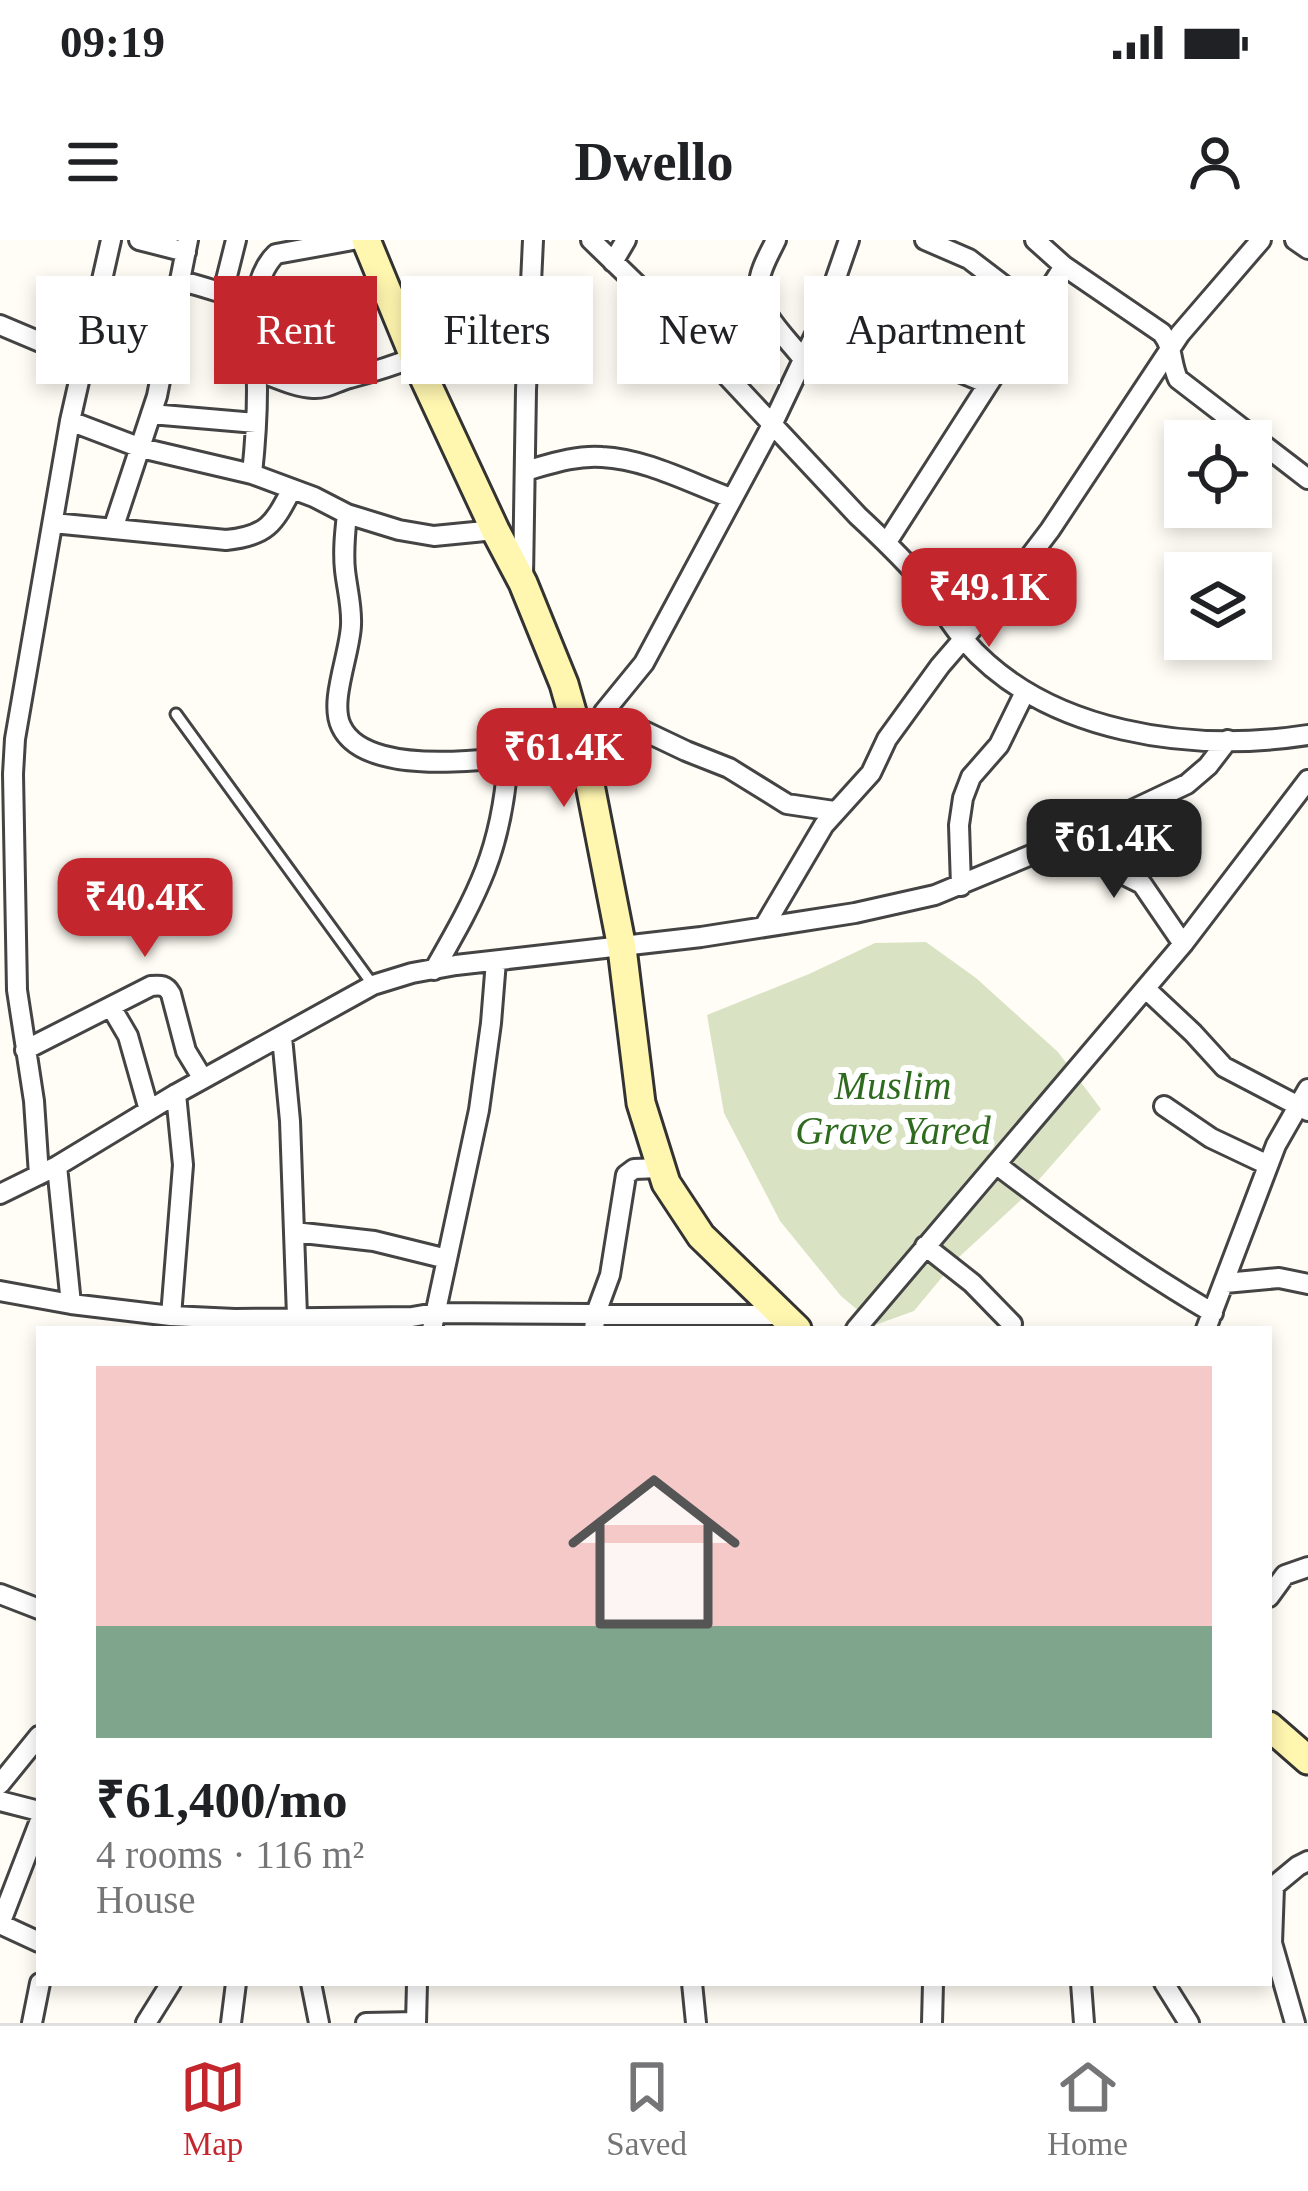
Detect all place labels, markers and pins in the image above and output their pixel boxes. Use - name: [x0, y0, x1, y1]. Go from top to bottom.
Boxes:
- pin: ₹49.1K: [891, 548, 1087, 650]
- pin: ₹61.4K: [466, 708, 662, 810]
- pin: ₹61.4K: [1016, 799, 1212, 901]
- pin: ₹40.4K: [47, 858, 243, 960]

